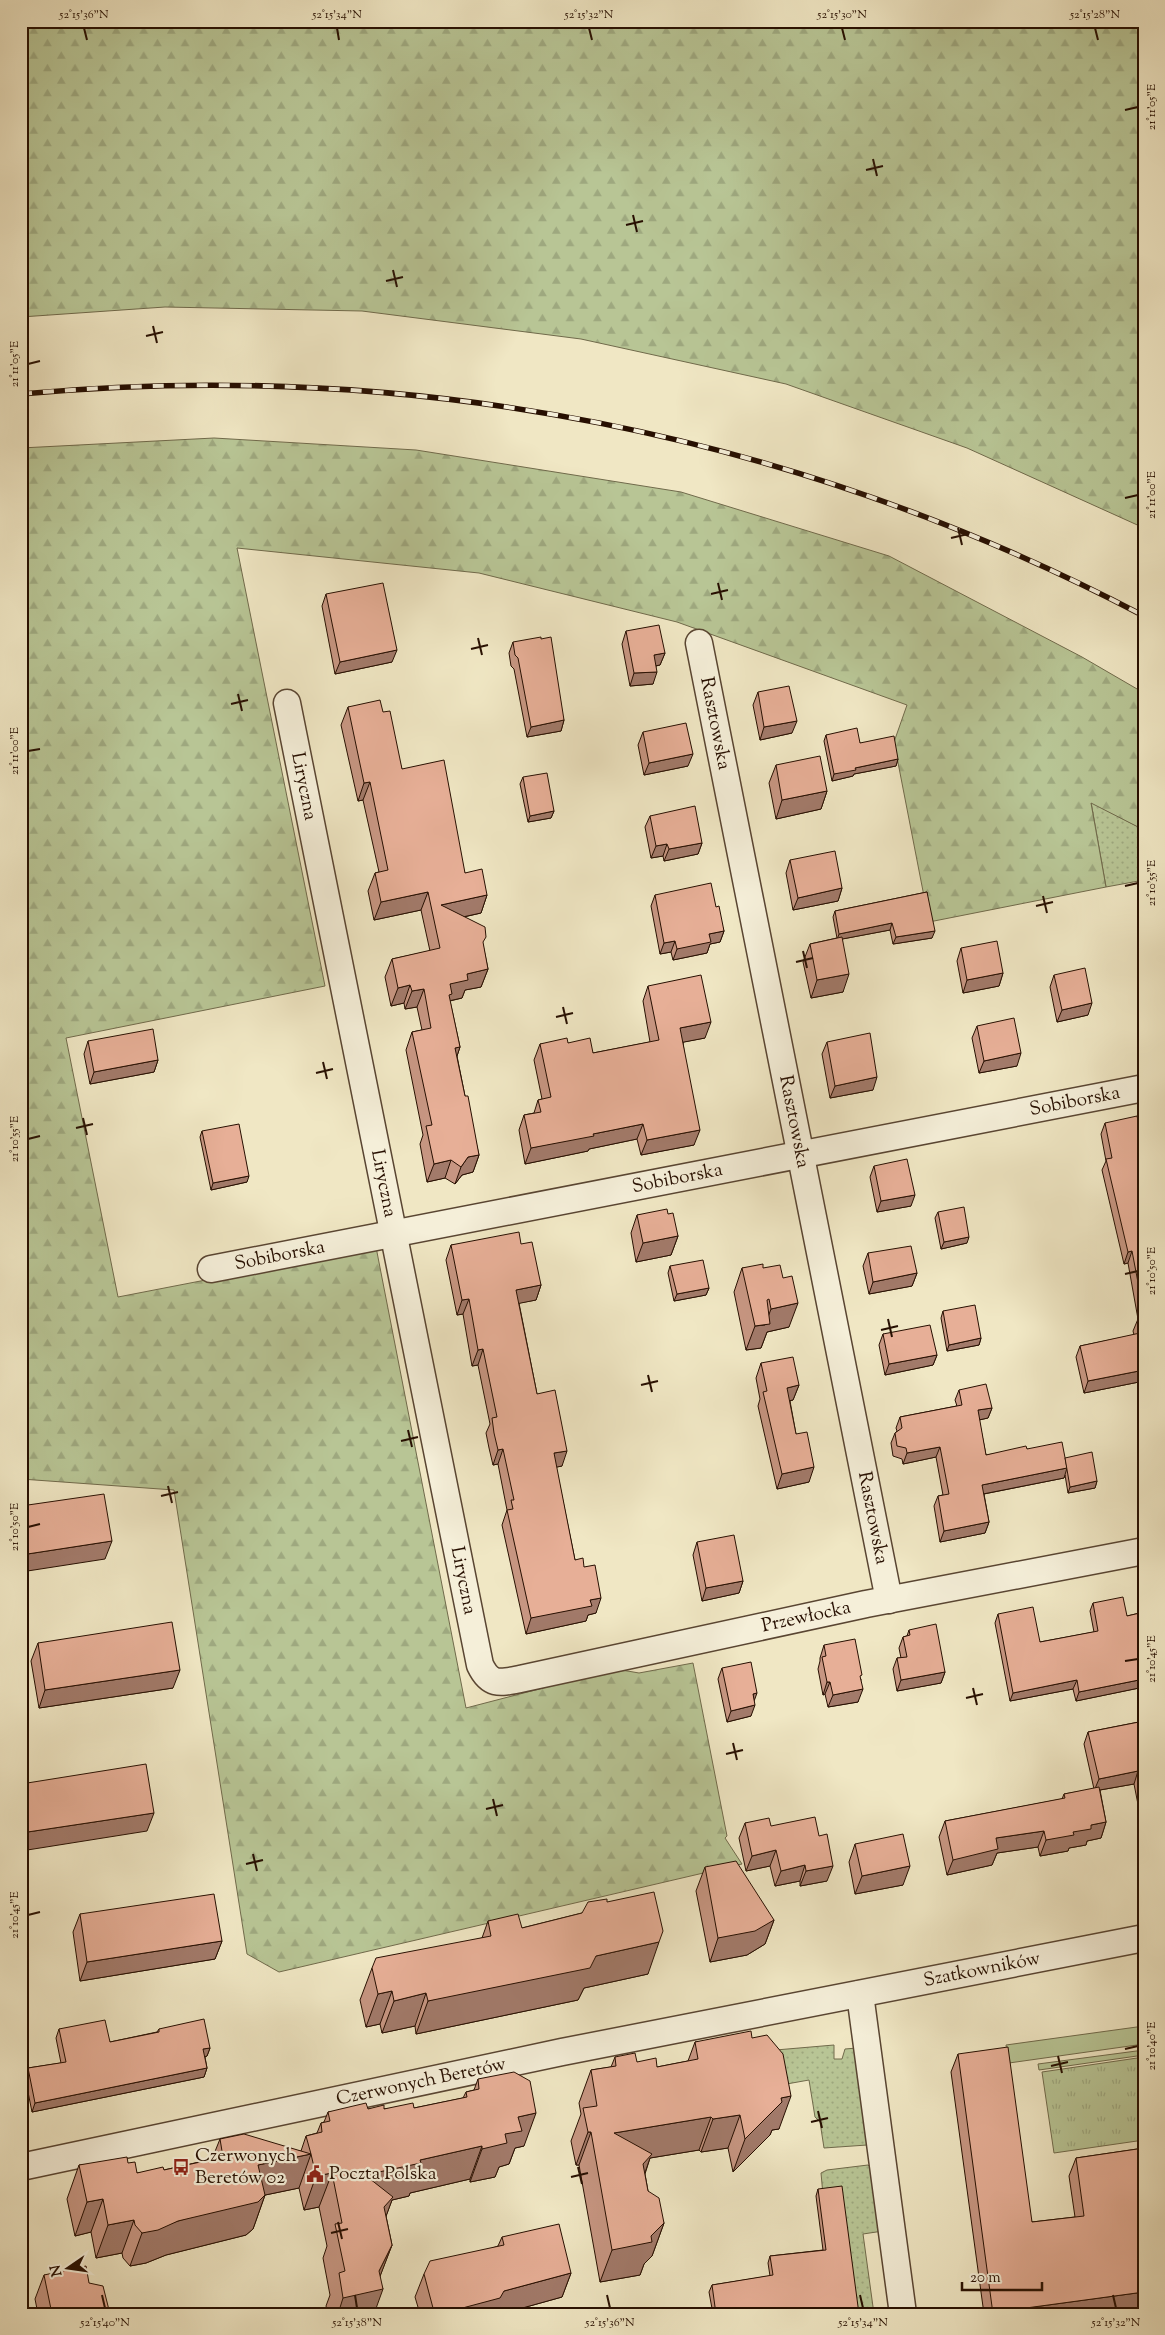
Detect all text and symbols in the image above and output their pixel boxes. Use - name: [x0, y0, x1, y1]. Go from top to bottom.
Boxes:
- text: 52°15'36"N: [58, 6, 109, 24]
- text: 52°15'34"N: [311, 6, 362, 24]
- text: 52°15'32"N: [564, 6, 614, 24]
- text: 52°15'30"N: [816, 6, 867, 24]
- text: 52°15'28"N: [1069, 6, 1120, 24]
- text: 21°11'05"E: [1143, 83, 1161, 130]
- text: 21°11'05"E: [6, 340, 24, 387]
- text: 21°11'00"E: [1143, 470, 1161, 519]
- street label: Rasztowska: [693, 675, 737, 773]
- text: 21°11'00"E: [6, 726, 24, 775]
- street label: Liryczna: [284, 750, 324, 823]
- text: 21°10'55"E: [1143, 859, 1161, 906]
- street label: Rasztowska: [772, 1073, 816, 1171]
- street label: Sobiborska: [1027, 1079, 1123, 1123]
- text: 21°10'55"E: [6, 1115, 24, 1162]
- street label: Liryczna: [363, 1147, 403, 1220]
- street label: Sobiborska: [630, 1157, 725, 1201]
- street label: Sobiborska: [232, 1234, 328, 1278]
- text: 21°10'50"E: [1143, 1246, 1161, 1295]
- street label: Rasztowska: [850, 1469, 895, 1567]
- text: 21°10'50"E: [6, 1502, 24, 1551]
- street label: Liryczna: [443, 1544, 483, 1617]
- street label: Przewłocka: [759, 1594, 854, 1640]
- text: 21°10'45"E: [1143, 1635, 1161, 1683]
- text: 21°10'45"E: [6, 1891, 24, 1939]
- street label: Szatkowników: [921, 1945, 1043, 1994]
- text: 21°10'40"E: [1143, 2021, 1161, 2071]
- street label: Czerwonych Beretów: [334, 2051, 509, 2113]
- place label: Czerwonych Beretów 02: [195, 2143, 297, 2192]
- bus stop icon: Czerwonych Beretów 02: [171, 2157, 191, 2177]
- place label: Poczta Polska: [329, 2161, 437, 2188]
- public building icon: Poczta Polska: [305, 2164, 325, 2184]
- north arrow: [42, 2242, 92, 2292]
- scale bar: [962, 2260, 1042, 2292]
- text: N: [46, 2263, 68, 2278]
- text: 20 m: [970, 2268, 1001, 2289]
- text: 52°15'40"N: [79, 2314, 130, 2332]
- text: 52°15'38"N: [331, 2314, 382, 2332]
- text: 52°15'36"N: [584, 2314, 635, 2332]
- text: 52°15'34"N: [837, 2314, 888, 2332]
- text: 52°15'32"N: [1091, 2314, 1141, 2332]

